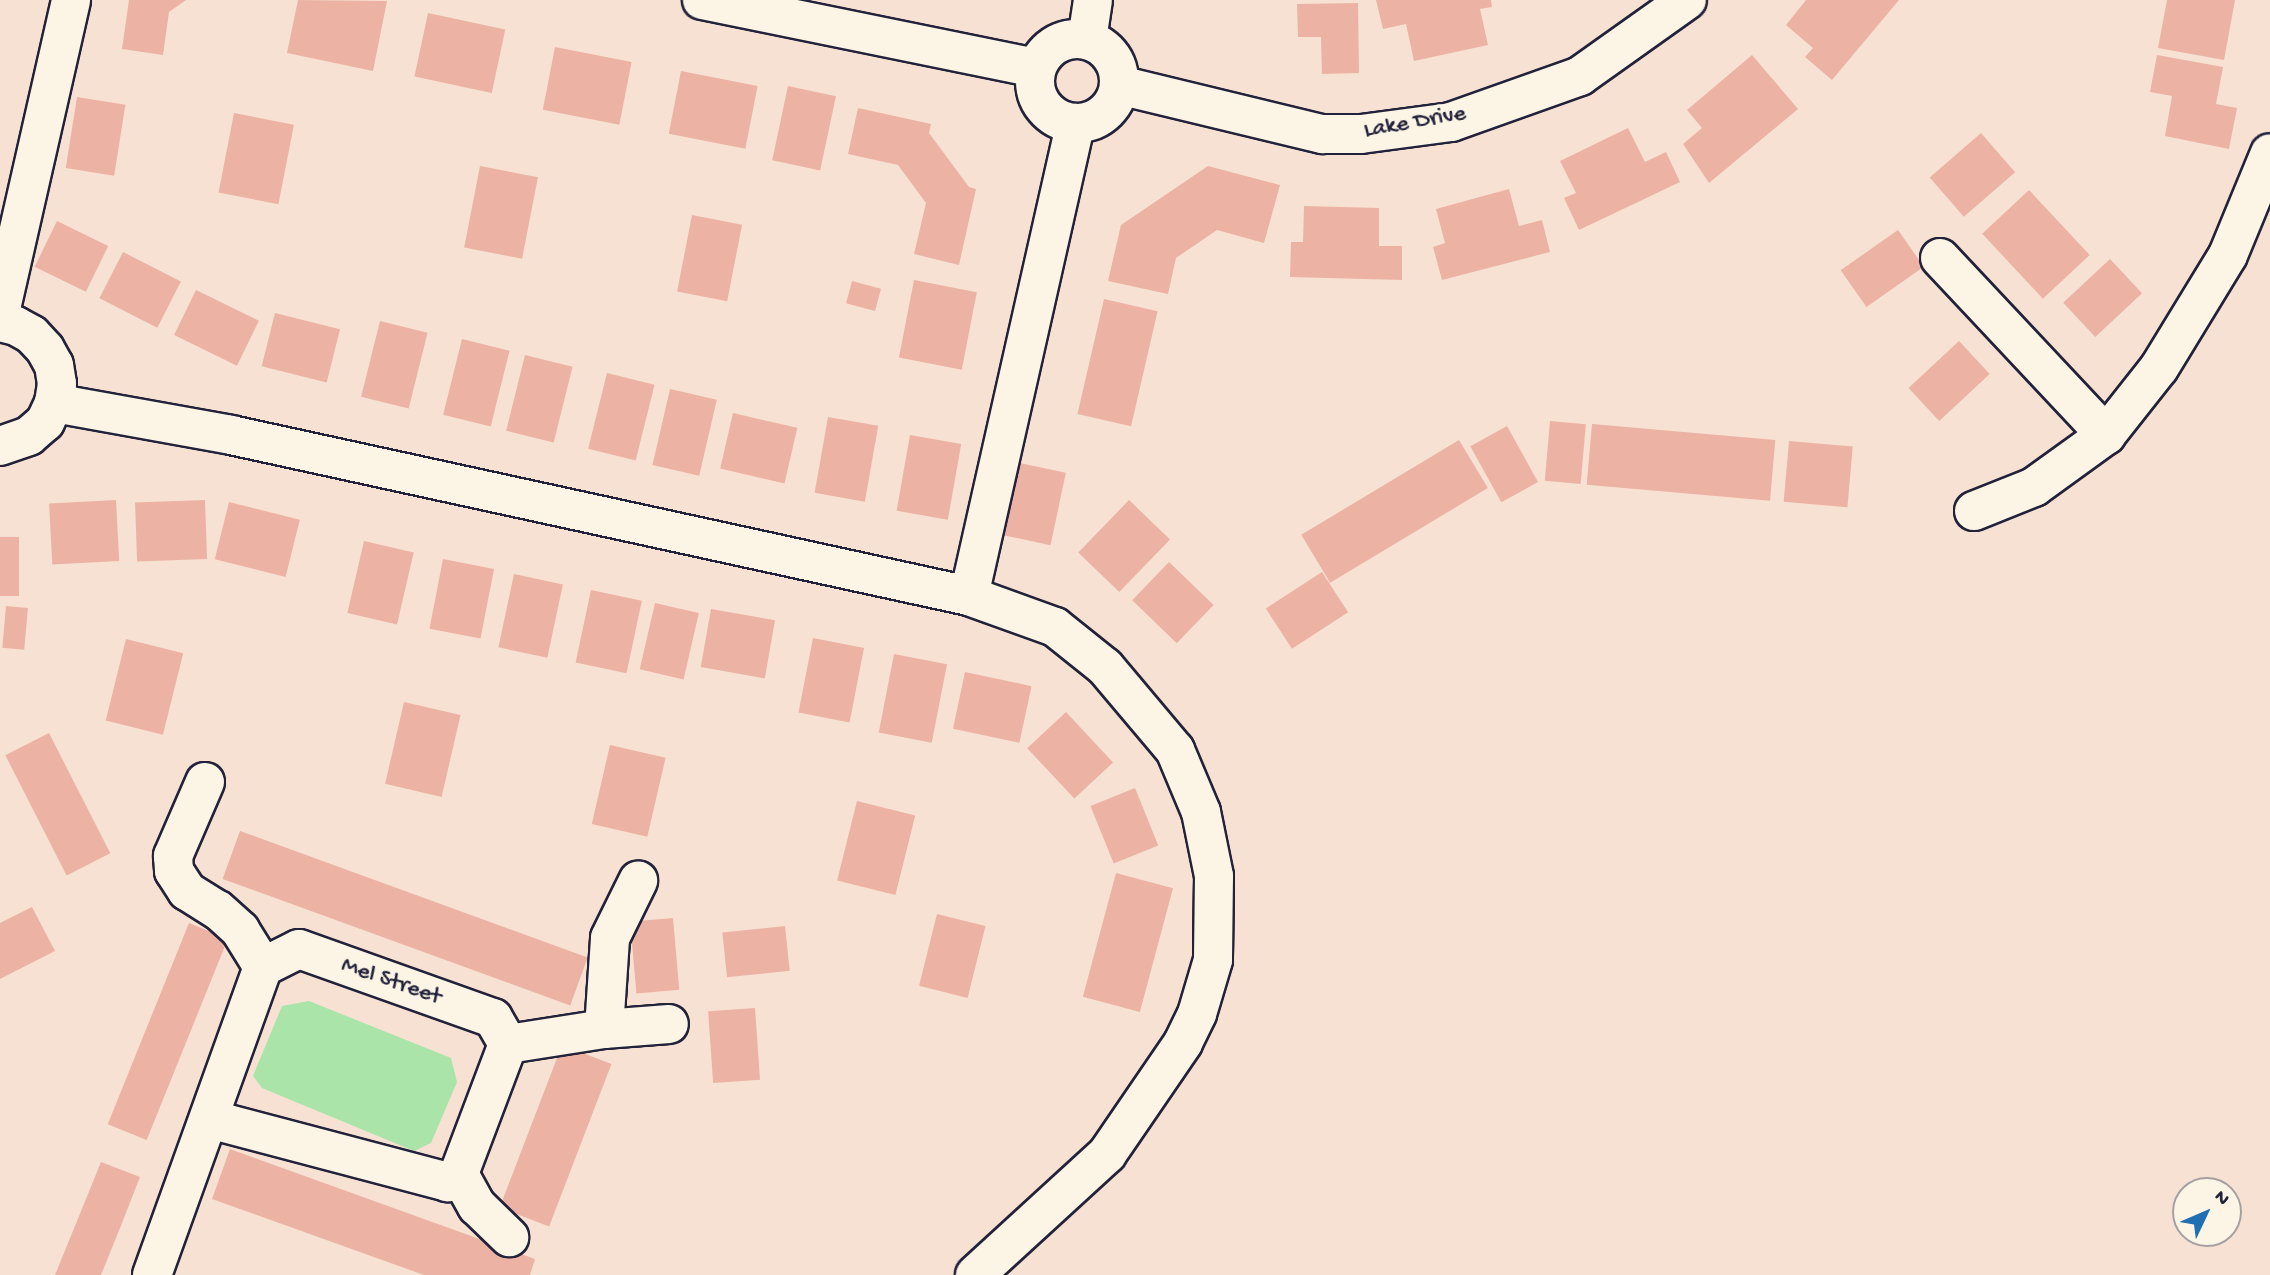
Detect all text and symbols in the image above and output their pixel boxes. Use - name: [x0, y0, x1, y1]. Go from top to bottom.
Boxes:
- street label: Lake Drive: [1362, 100, 1468, 146]
- street label: Mel Street: [337, 951, 445, 1013]
- north arrow: [2172, 1177, 2242, 1247]
- text: N: [2208, 1186, 2234, 1211]

